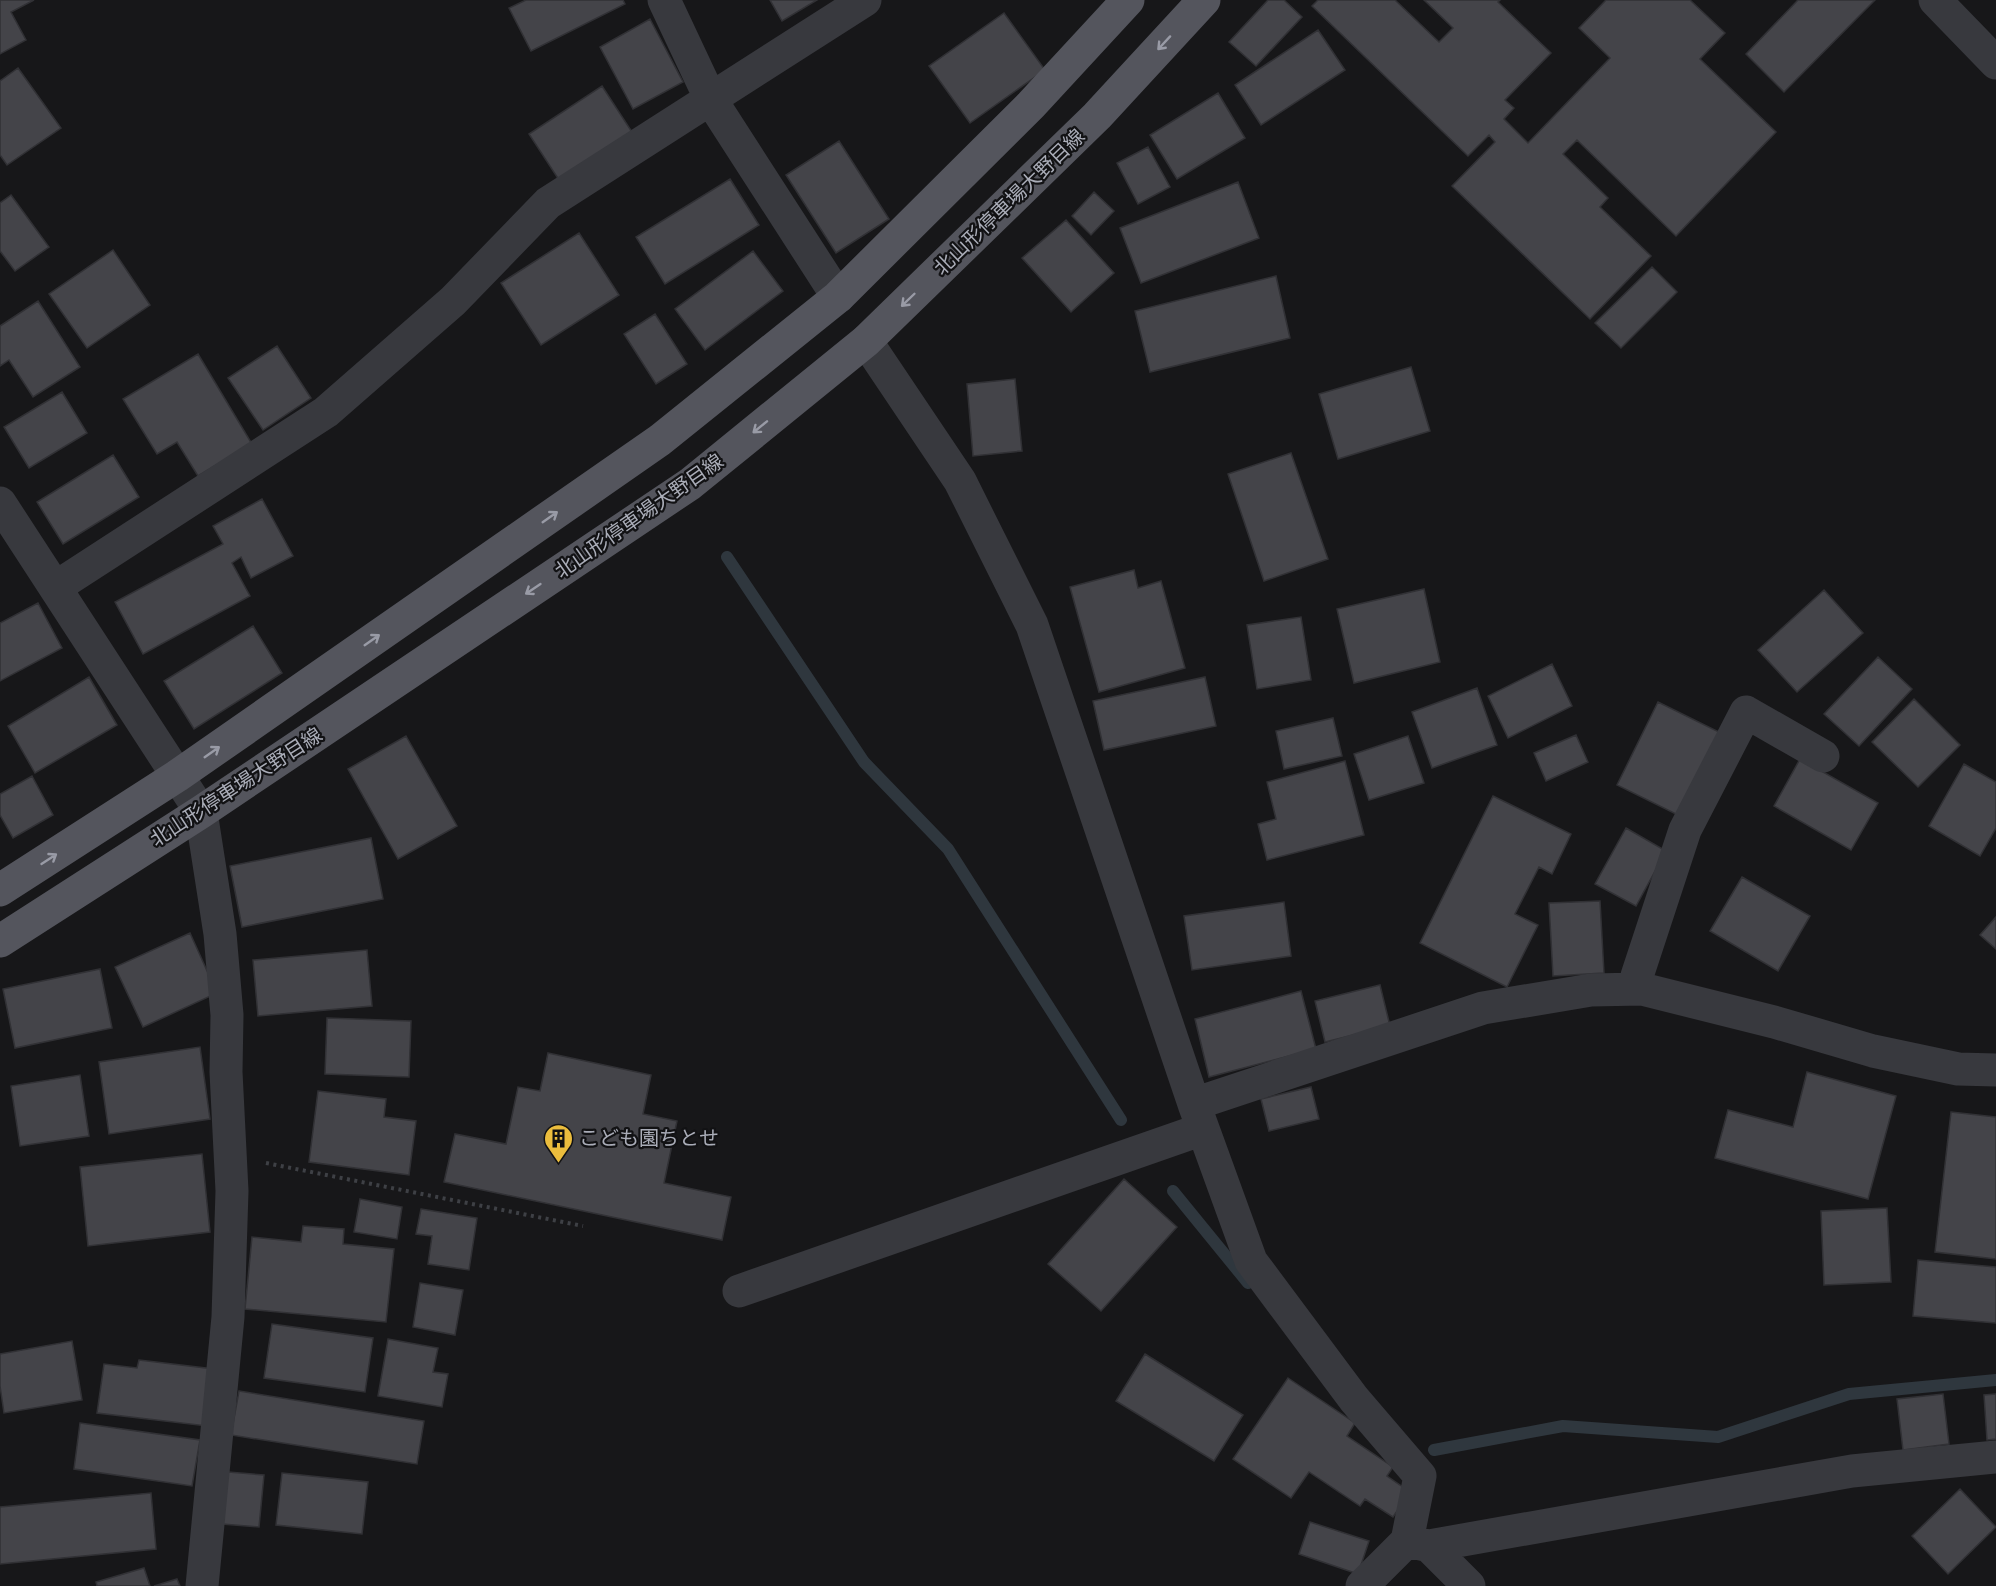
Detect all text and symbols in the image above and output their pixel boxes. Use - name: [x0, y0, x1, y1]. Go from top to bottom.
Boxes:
- one-way arrow: [1157, 35, 1171, 50]
- street label: 北山形停車場大野目線: [929, 124, 1089, 280]
- one-way arrow: [901, 293, 916, 308]
- one-way arrow: [753, 420, 768, 434]
- street label: 北山形停車場大野目線: [550, 449, 728, 583]
- one-way arrow: [541, 511, 557, 523]
- one-way arrow: [526, 583, 542, 595]
- one-way arrow: [364, 634, 380, 646]
- street label: 北山形停車場大野目線: [146, 722, 326, 852]
- one-way arrow: [203, 746, 220, 758]
- one-way arrow: [40, 852, 57, 864]
- building icon: こども園ちとせ: [542, 1122, 574, 1164]
- place label: こども園ちとせ: [579, 1126, 719, 1150]

